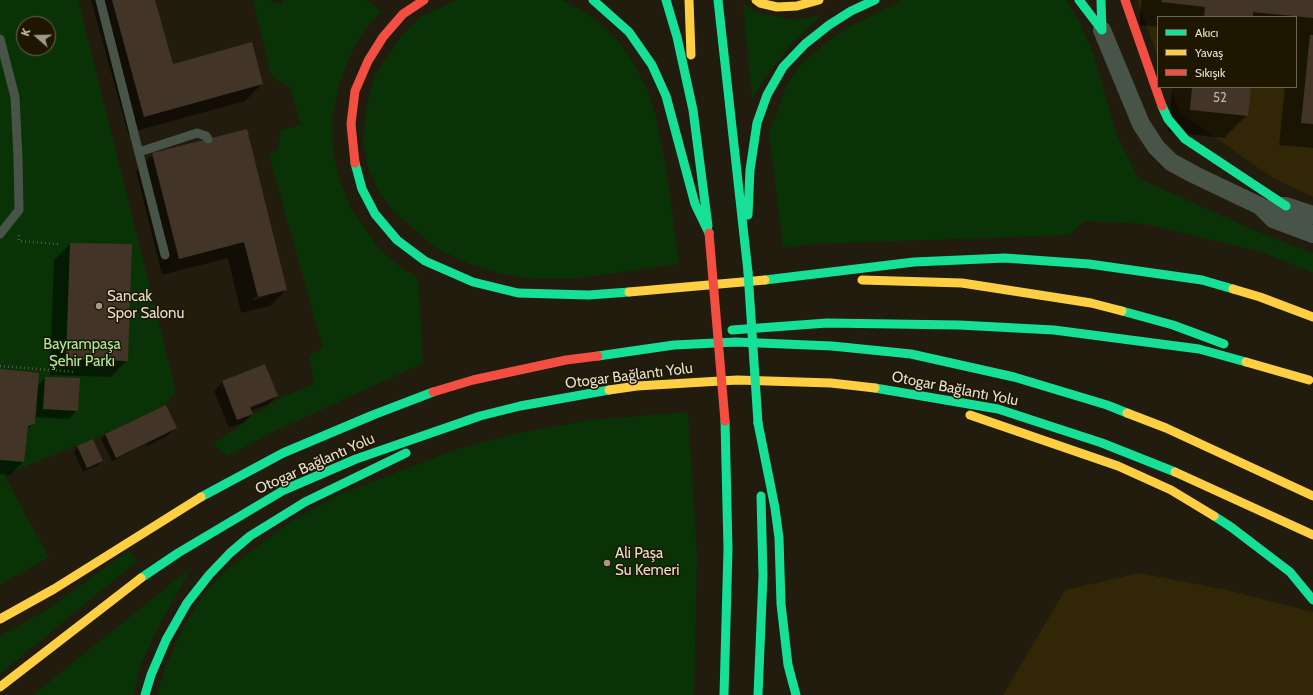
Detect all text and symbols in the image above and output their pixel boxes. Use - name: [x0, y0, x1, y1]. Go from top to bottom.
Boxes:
- north arrow: [16, 16, 56, 56]
- legend: [1157, 16, 1297, 88]
- text: Akıcı: [1195, 25, 1218, 40]
- text: K: [18, 27, 33, 38]
- text: Yavaş: [1195, 45, 1223, 60]
- text: Sıkışık: [1195, 65, 1225, 80]
- house number: 52: [1213, 90, 1227, 106]
- place label: Sancak Spor Salonu: [107, 288, 184, 323]
- marker: Sancak Spor Salonu: [94, 301, 104, 311]
- park label: Bayrampaşa Şehir Parkı: [43, 336, 121, 371]
- street label: Otogar Bağlantı Yolu: [564, 359, 694, 393]
- street label: Otogar Bağlantı Yolu: [890, 368, 1020, 410]
- street label: Otogar Bağlantı Yolu: [253, 430, 377, 498]
- place label: Ali Paşa Su Kemeri: [615, 545, 679, 580]
- marker: Ali Paşa Su Kemeri: [602, 558, 612, 568]

